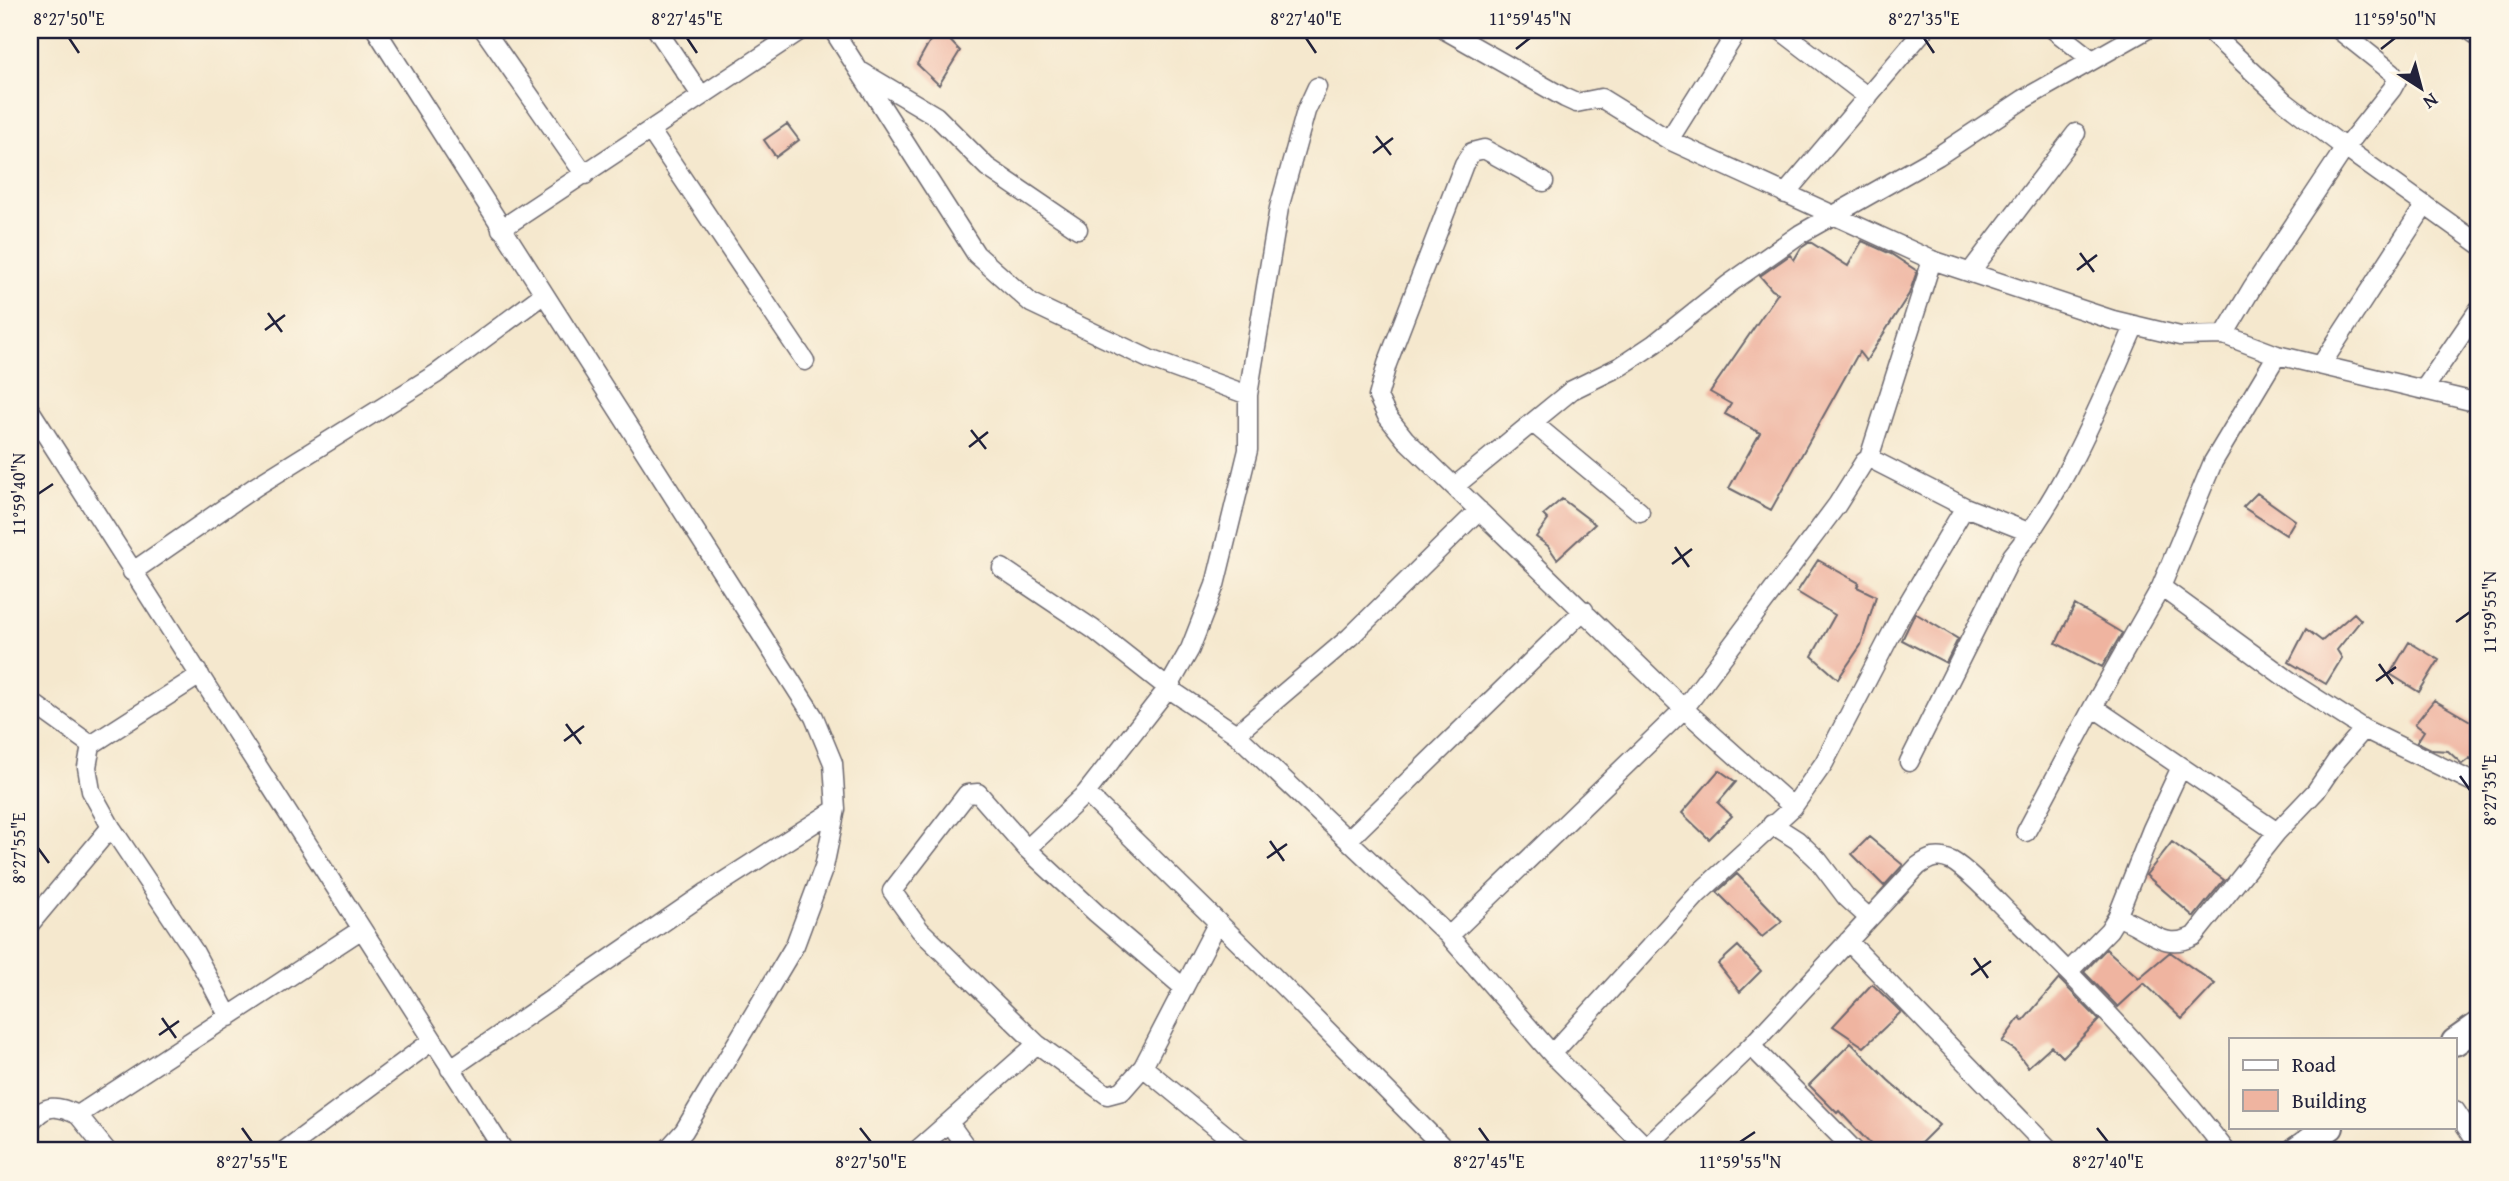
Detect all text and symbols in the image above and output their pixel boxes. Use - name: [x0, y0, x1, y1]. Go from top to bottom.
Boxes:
- text: 8°27'50"E: [33, 5, 105, 32]
- text: 8°27'45"E: [651, 5, 723, 32]
- text: 8°27'40"E: [1270, 5, 1342, 32]
- text: 11°59'45"N: [1489, 5, 1572, 32]
- text: 8°27'35"E: [1888, 5, 1960, 32]
- text: 11°59'50"N: [2354, 5, 2437, 32]
- north arrow: [2386, 52, 2456, 122]
- text: N: [2417, 87, 2444, 117]
- text: 11°59'40"N: [5, 452, 32, 535]
- text: 11°59'55"N: [2476, 570, 2503, 653]
- text: 8°27'35"E: [2476, 754, 2503, 826]
- text: 8°27'55"E: [5, 812, 32, 884]
- legend: [2229, 1038, 2456, 1128]
- text: Road: [2292, 1049, 2337, 1080]
- text: Building: [2292, 1085, 2367, 1116]
- text: 8°27'55"E: [216, 1148, 288, 1175]
- text: 8°27'50"E: [835, 1148, 907, 1175]
- text: 8°27'45"E: [1453, 1148, 1525, 1175]
- text: 11°59'55"N: [1699, 1148, 1782, 1175]
- text: 8°27'40"E: [2072, 1148, 2144, 1175]

